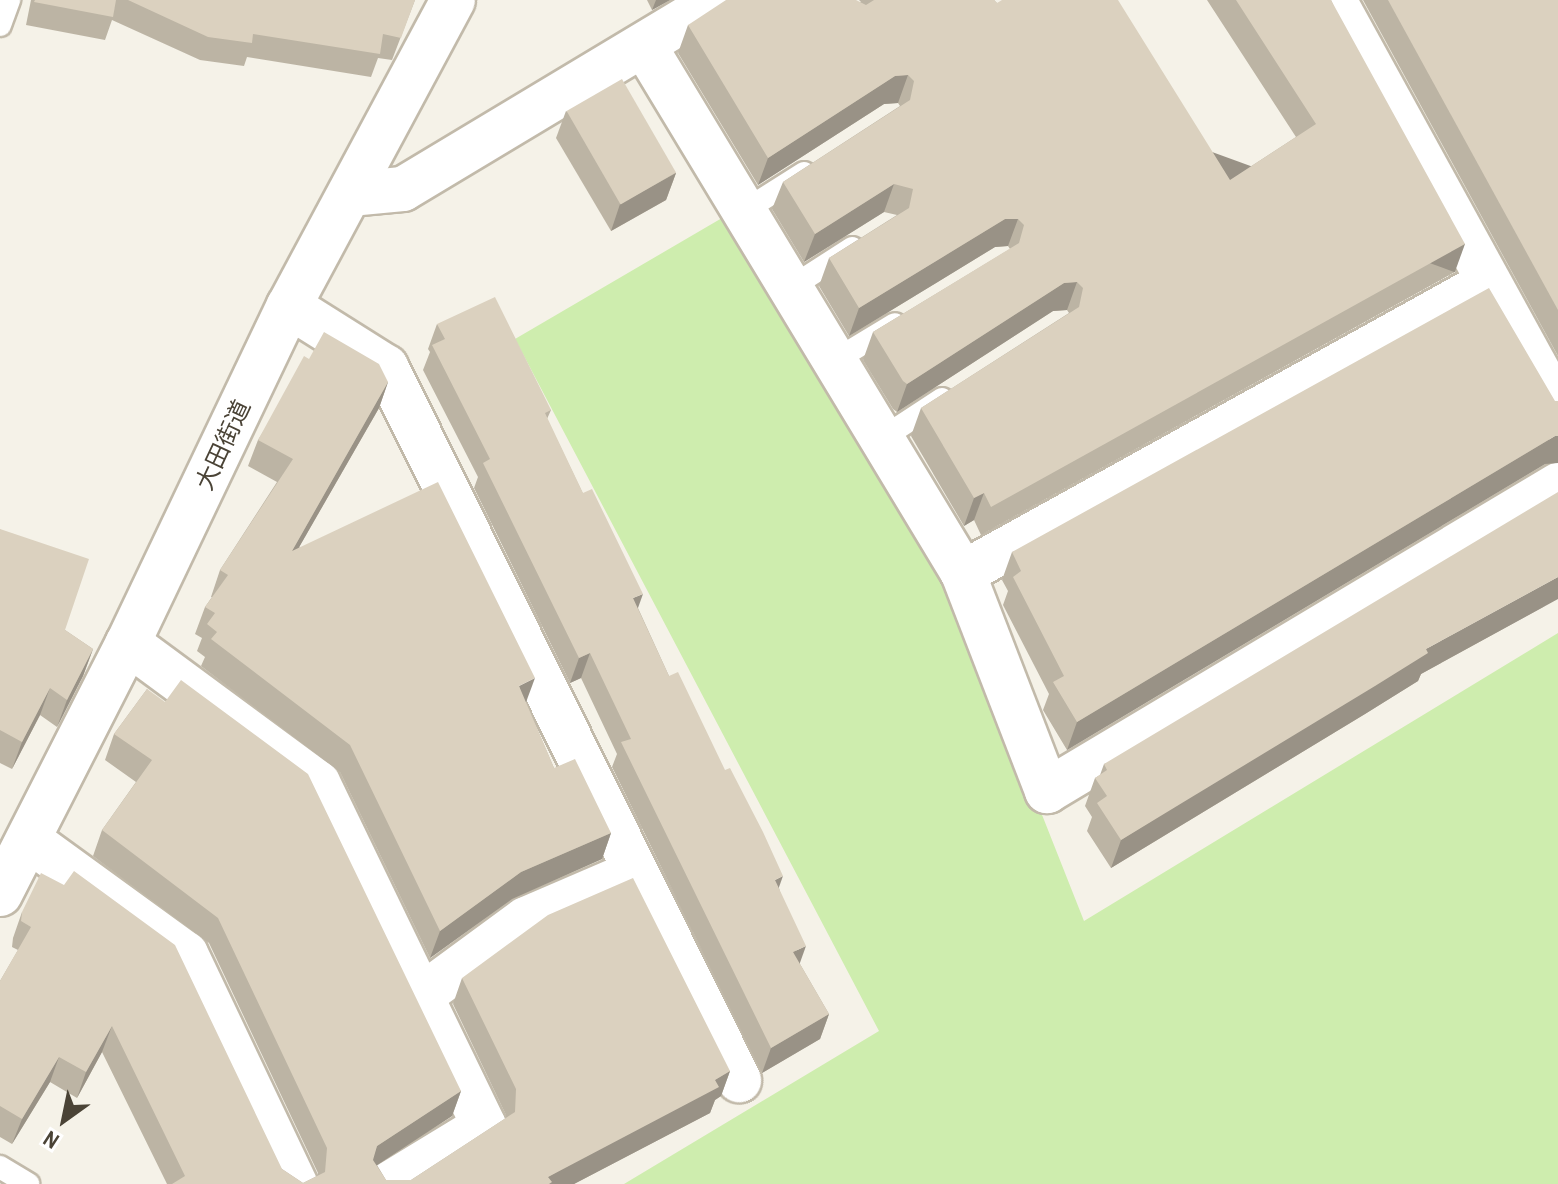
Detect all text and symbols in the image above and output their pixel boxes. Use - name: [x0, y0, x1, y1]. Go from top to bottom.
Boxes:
- street label: 大田街道: [190, 395, 256, 495]
- north arrow: [24, 1080, 104, 1160]
- text: N: [37, 1124, 65, 1156]

